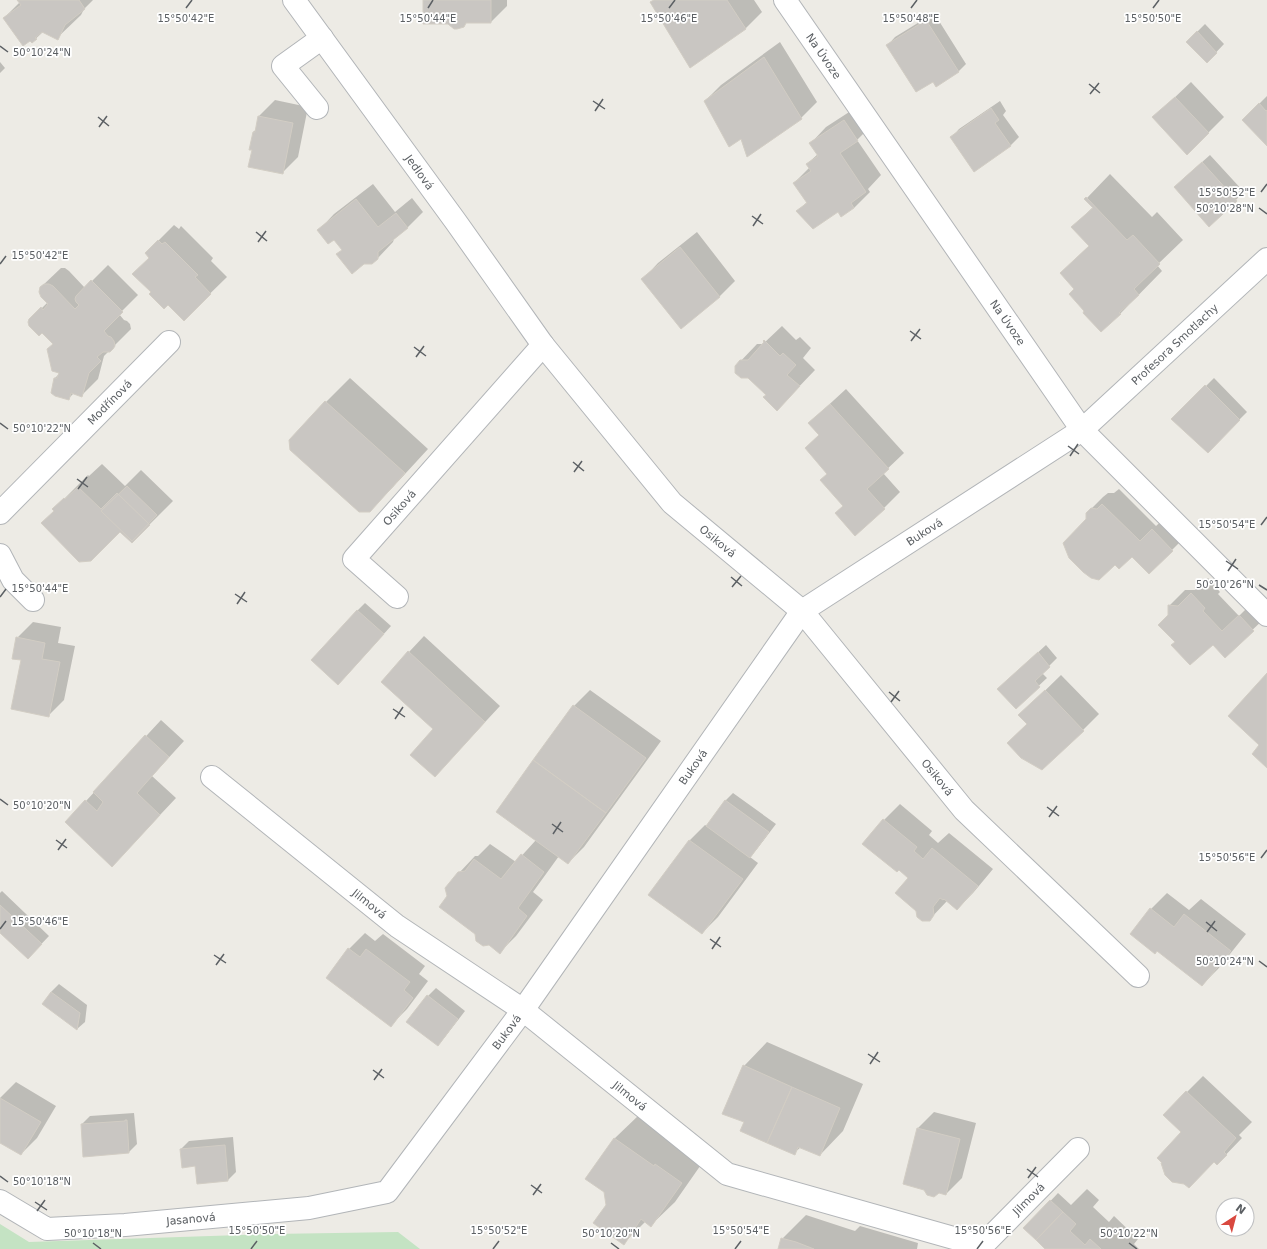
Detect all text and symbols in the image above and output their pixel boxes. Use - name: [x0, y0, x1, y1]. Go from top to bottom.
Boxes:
- text: 15°50'42"E: [158, 13, 214, 24]
- text: 15°50'44"E: [400, 13, 456, 24]
- text: 15°50'46"E: [641, 13, 697, 24]
- text: 15°50'48"E: [883, 13, 939, 24]
- text: 15°50'50"E: [1125, 13, 1181, 24]
- street label: Na Úvoze: [803, 31, 844, 81]
- text: 50°10'24"N: [13, 47, 71, 58]
- street label: Jedlová: [402, 151, 437, 192]
- text: 15°50'52"E: [1199, 187, 1255, 198]
- text: 50°10'28"N: [1196, 203, 1254, 214]
- text: 15°50'42"E: [12, 250, 68, 261]
- street label: Na Úvoze: [988, 297, 1028, 348]
- street label: Profesora Smotlachy: [1129, 301, 1221, 388]
- street label: Modřínová: [85, 377, 135, 427]
- text: 50°10'22"N: [13, 423, 71, 434]
- street label: Osiková: [380, 487, 419, 528]
- street label: Buková: [904, 515, 945, 548]
- text: 15°50'54"E: [1199, 519, 1255, 530]
- street label: Osiková: [697, 522, 739, 560]
- text: 50°10'26"N: [1196, 579, 1254, 590]
- text: 15°50'44"E: [12, 583, 68, 594]
- street label: Buková: [676, 747, 710, 787]
- street label: Osiková: [919, 756, 956, 798]
- text: 50°10'20"N: [13, 800, 71, 811]
- text: 15°50'56"E: [1199, 852, 1255, 863]
- street label: Jilmová: [349, 885, 389, 921]
- text: 15°50'46"E: [12, 916, 68, 927]
- text: 50°10'24"N: [1196, 956, 1254, 967]
- street label: Buková: [489, 1012, 524, 1052]
- street label: Jilmová: [609, 1078, 649, 1113]
- text: 50°10'18"N: [13, 1176, 71, 1187]
- street label: Jilmová: [1009, 1180, 1047, 1218]
- north arrow: [1215, 1197, 1255, 1237]
- text: N: [1233, 1201, 1248, 1217]
- street label: Jasanová: [165, 1210, 216, 1228]
- text: 15°50'50"E: [229, 1225, 285, 1236]
- text: 15°50'52"E: [471, 1225, 527, 1236]
- text: 15°50'54"E: [713, 1225, 769, 1236]
- text: 15°50'56"E: [955, 1225, 1011, 1236]
- text: 50°10'18"N: [64, 1228, 122, 1239]
- text: 50°10'20"N: [582, 1228, 640, 1239]
- text: 50°10'22"N: [1100, 1228, 1158, 1239]

